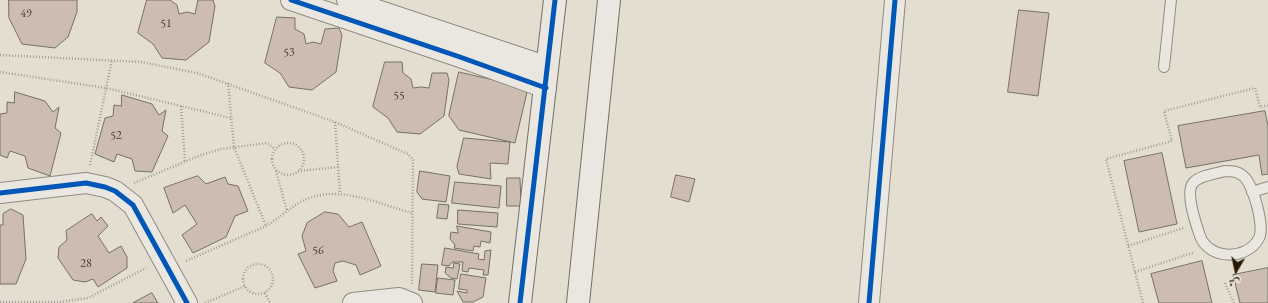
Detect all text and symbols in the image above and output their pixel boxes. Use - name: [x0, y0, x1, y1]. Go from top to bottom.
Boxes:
- house number: 49: [20, 7, 32, 21]
- house number: 51: [160, 17, 172, 31]
- house number: 53: [283, 46, 295, 60]
- house number: 55: [393, 89, 405, 103]
- house number: 52: [110, 129, 122, 143]
- house number: 56: [312, 244, 324, 258]
- north arrow: [1216, 251, 1256, 291]
- house number: 28: [80, 257, 92, 271]
- text: ش: [1228, 275, 1241, 291]

